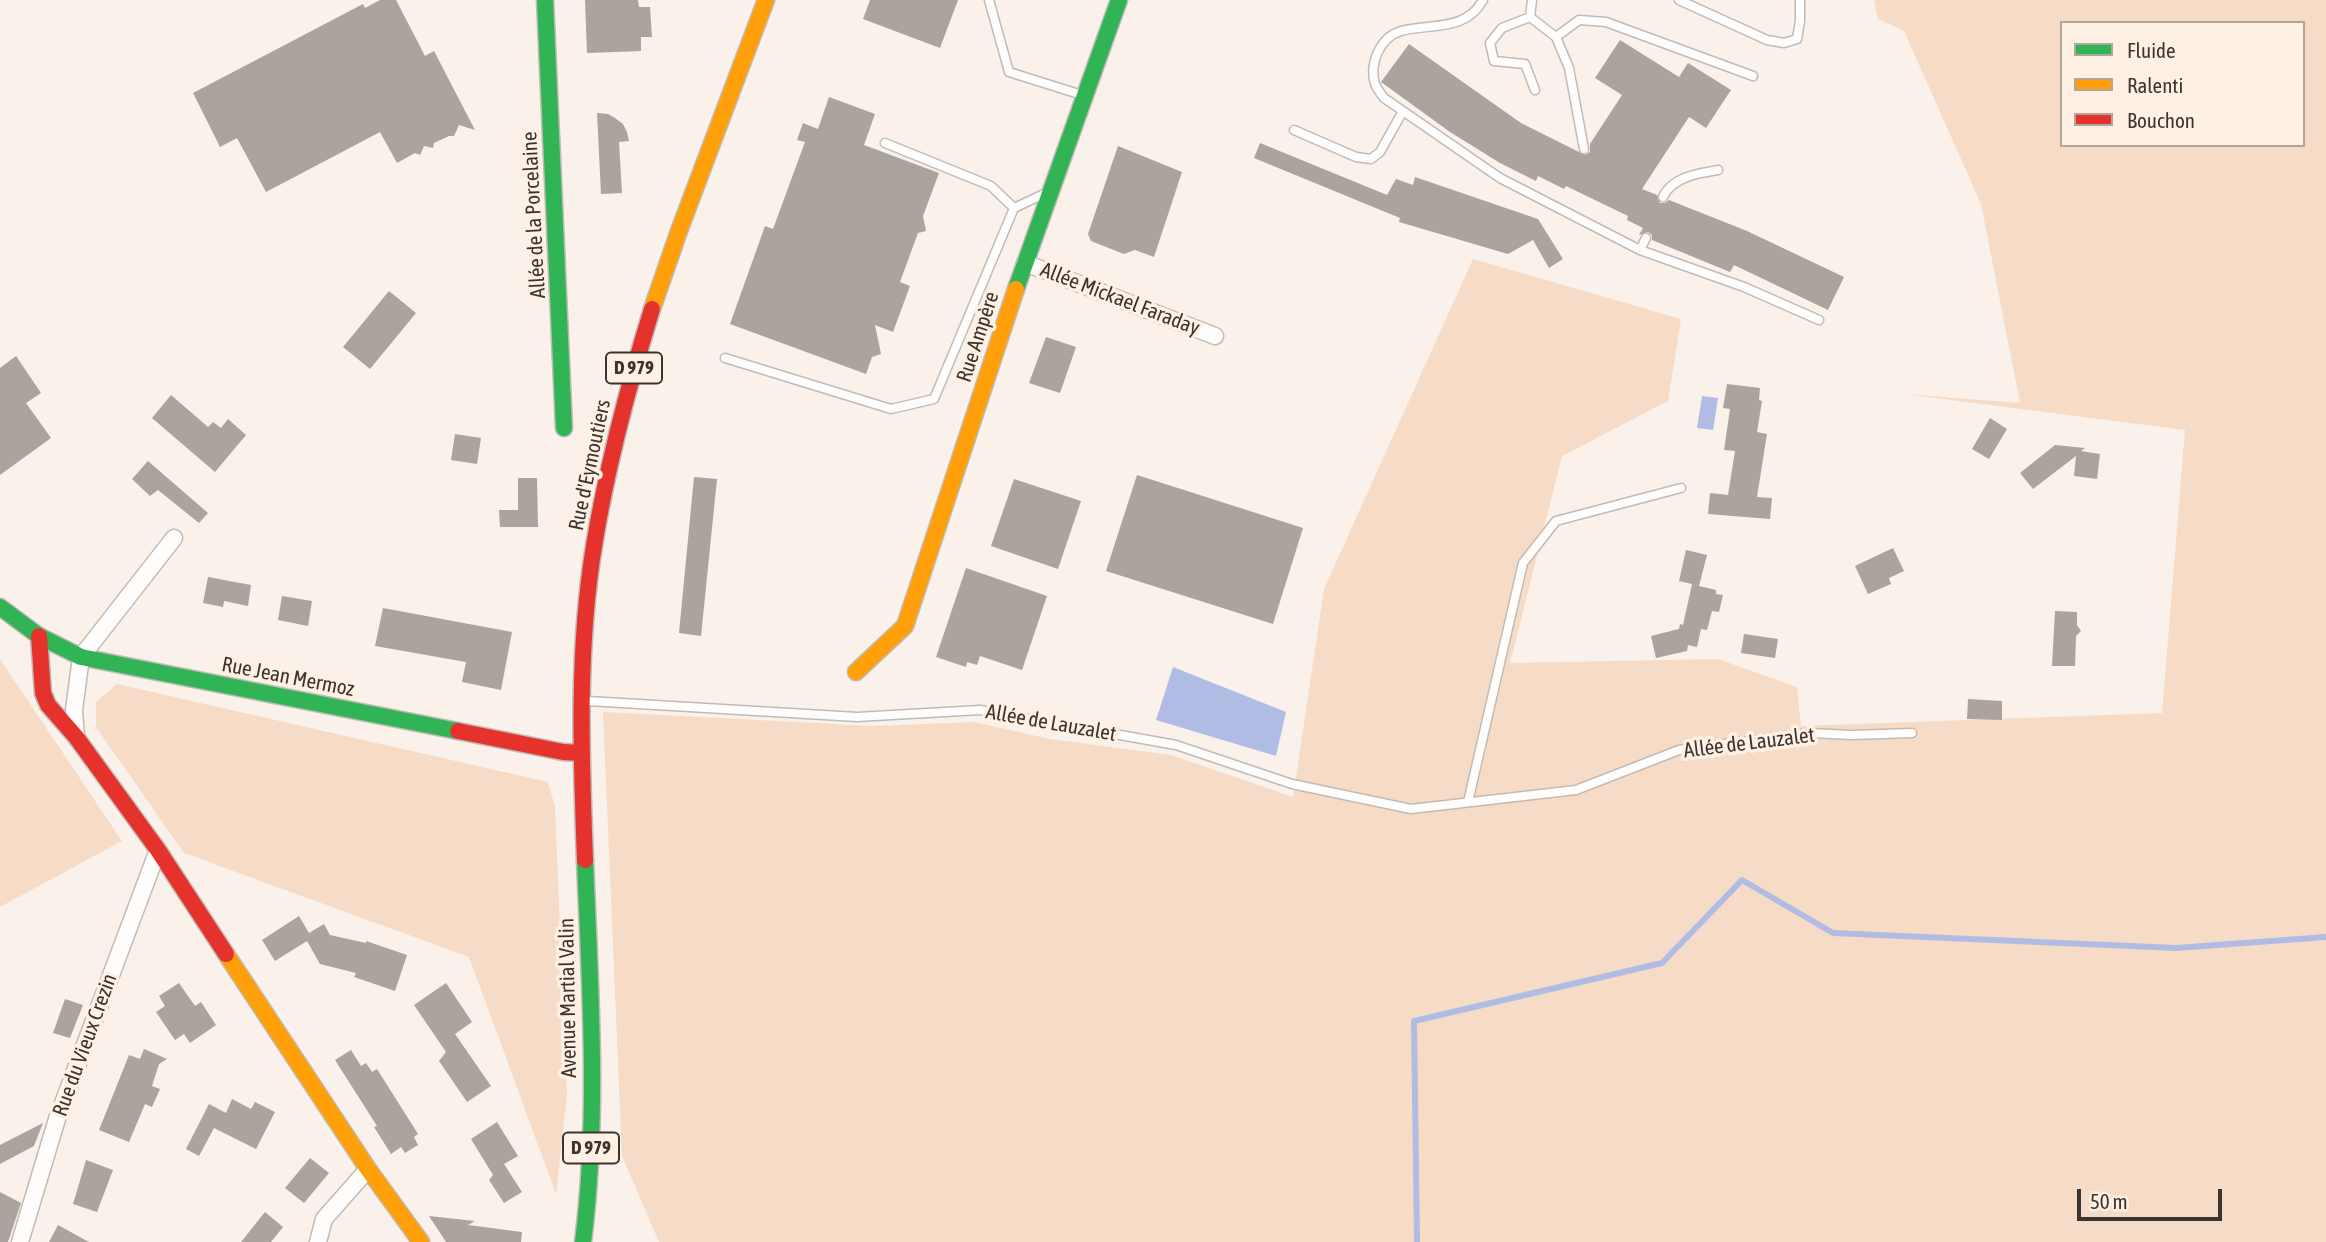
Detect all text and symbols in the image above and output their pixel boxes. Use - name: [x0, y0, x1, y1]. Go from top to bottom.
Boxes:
- legend: [2060, 21, 2305, 147]
- text: Fluide: [2127, 38, 2176, 62]
- text: Ralenti: [2127, 73, 2183, 97]
- text: Bouchon: [2127, 108, 2195, 132]
- street label: Allée de la Porcelaine: [517, 131, 551, 299]
- street label: Allée Mickael Faraday: [1037, 257, 1203, 341]
- street label: Rue Ampère: [952, 289, 1004, 385]
- road number: D 979: [606, 352, 662, 384]
- street label: Rue d'Eymoutiers: [564, 397, 616, 533]
- street label: Rue Jean Mermoz: [220, 652, 356, 702]
- street label: Allée de Lauzalet: [984, 699, 1118, 747]
- street label: Allée de Lauzalet: [1682, 722, 1816, 764]
- street label: Avenue Martial Valin: [554, 918, 582, 1078]
- street label: Rue du Vieux Crezin: [48, 970, 122, 1120]
- road number: D 979: [563, 1132, 619, 1164]
- scale bar: [2081, 1176, 2226, 1220]
- text: 50 m: [2090, 1189, 2128, 1213]

